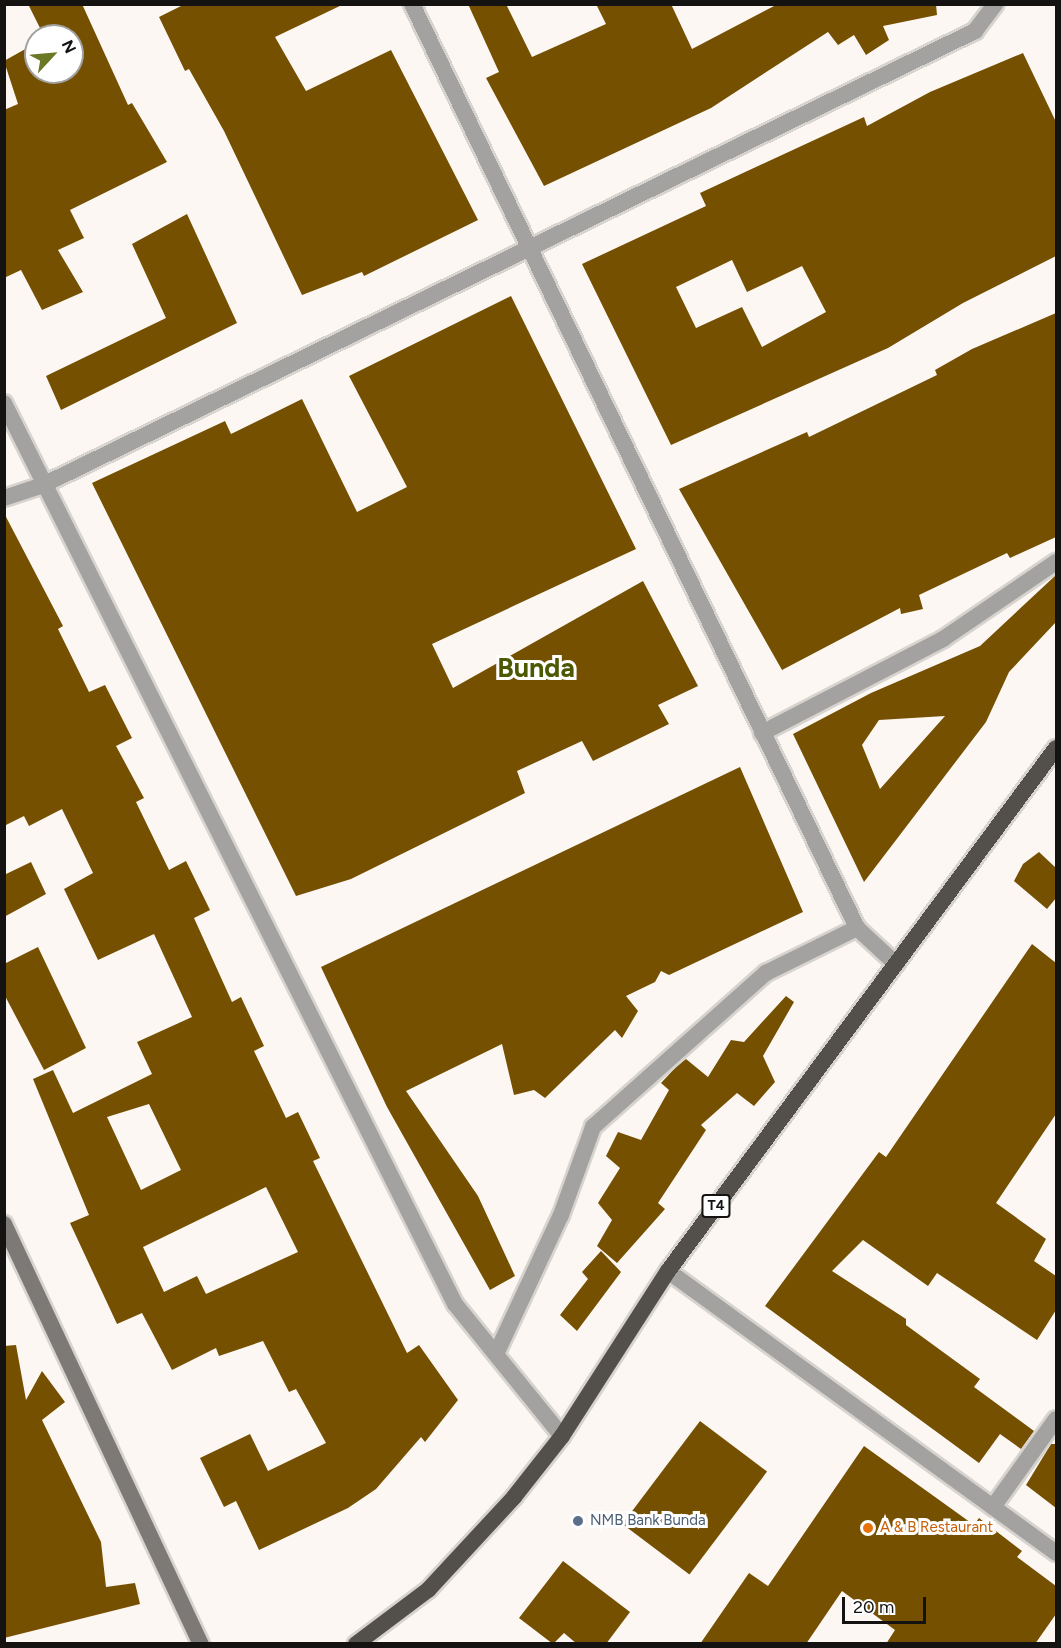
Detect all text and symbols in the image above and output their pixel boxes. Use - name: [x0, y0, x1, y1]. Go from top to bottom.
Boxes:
- north arrow: [24, 24, 84, 84]
- text: N: [58, 37, 80, 56]
- district label: Bunda: [497, 652, 575, 684]
- road number: T4: [701, 1195, 731, 1217]
- place label: NMB Bank Bunda: [590, 1512, 706, 1530]
- marker: NMB Bank Bunda: [571, 1514, 585, 1528]
- place label: A & B Restaurant: [880, 1519, 993, 1537]
- marker: A & B Restaurant: [861, 1521, 875, 1535]
- scale bar: [845, 1585, 929, 1623]
- text: 20 m: [853, 1596, 894, 1618]

